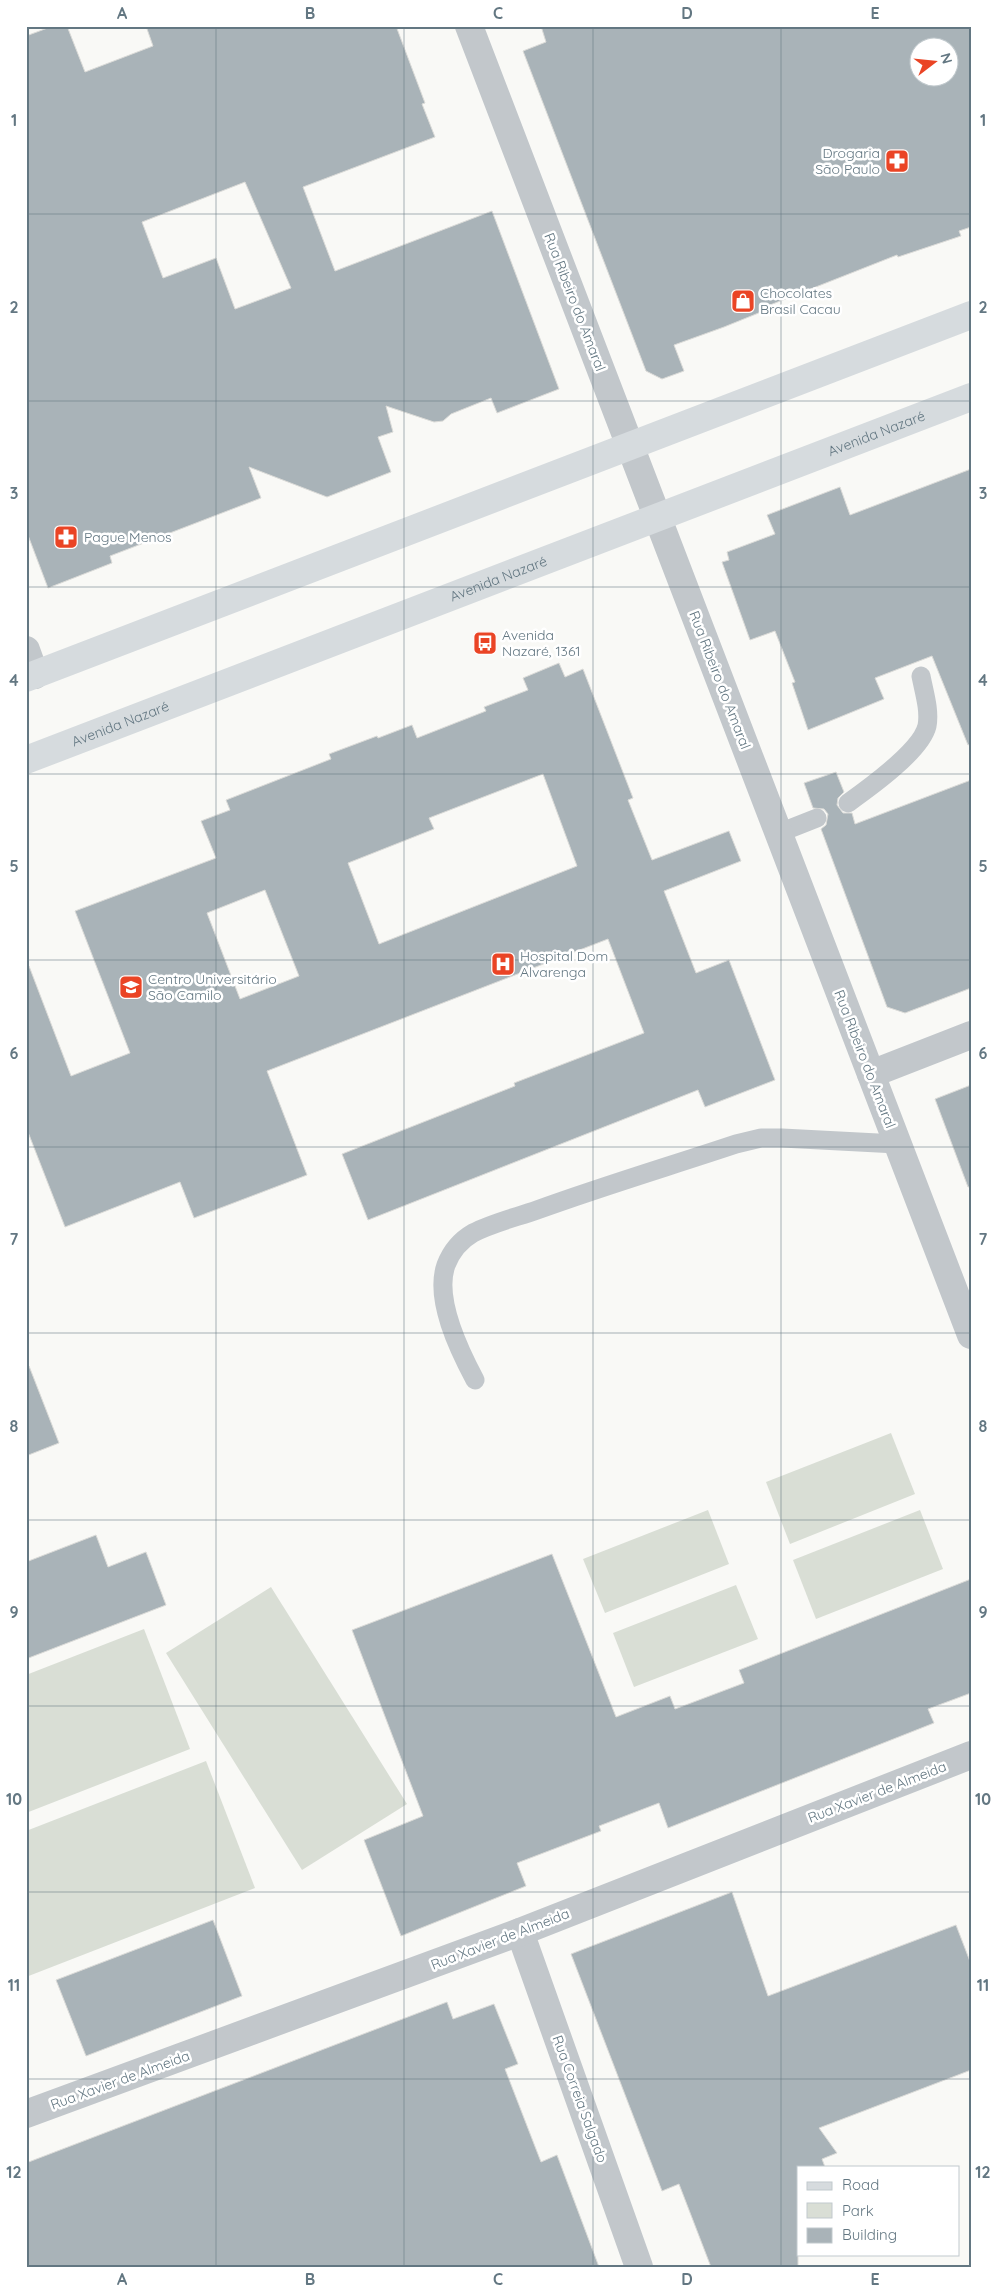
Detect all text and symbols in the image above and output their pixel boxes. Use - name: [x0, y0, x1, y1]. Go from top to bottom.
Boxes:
- text: A: [117, 3, 128, 23]
- text: B: [305, 3, 315, 23]
- text: C: [493, 3, 503, 23]
- text: D: [681, 3, 693, 23]
- text: E: [870, 3, 880, 23]
- north arrow: [910, 38, 960, 88]
- text: N: [936, 51, 957, 66]
- text: 1: [11, 110, 17, 130]
- text: 1: [980, 110, 986, 130]
- place label: Drogaria São Paulo: [815, 144, 880, 178]
- pharmacy icon: Drogaria São Paulo: [884, 148, 910, 174]
- street label: Rua Ribeiro do Amaral: [540, 230, 610, 374]
- place label: Chocolates Brasil Cacau: [760, 284, 841, 318]
- shop icon: Chocolates Brasil Cacau: [730, 288, 756, 314]
- text: 2: [9, 297, 19, 317]
- text: 2: [978, 297, 988, 317]
- street label: Avenida Nazaré: [825, 406, 928, 460]
- text: 3: [10, 483, 18, 503]
- text: 3: [979, 483, 987, 503]
- pharmacy icon: Pague Menos: [53, 524, 79, 550]
- place label: Pague Menos: [84, 528, 172, 546]
- street label: Avenida Nazaré: [447, 552, 550, 605]
- street label: Rua Ribeiro do Amaral: [685, 608, 755, 752]
- place label: Avenida Nazaré, 1361: [502, 626, 581, 660]
- bus stop icon: Avenida Nazaré, 1361: [472, 630, 498, 656]
- text: 4: [9, 670, 19, 690]
- text: 4: [978, 670, 988, 690]
- street label: Avenida Nazaré: [69, 697, 172, 751]
- text: 5: [9, 856, 19, 876]
- text: 5: [978, 856, 988, 876]
- place label: Hospital Dom Alvarenga: [520, 947, 608, 981]
- hospital icon: Hospital Dom Alvarenga: [490, 951, 516, 977]
- place label: Centro Universitário São Camilo: [148, 970, 277, 1004]
- school or university icon: Centro Universitário São Camilo: [118, 974, 144, 1000]
- street label: Rua Ribeiro do Amaral: [830, 987, 900, 1131]
- text: 6: [10, 1043, 19, 1063]
- text: 6: [979, 1043, 988, 1063]
- text: 7: [10, 1229, 19, 1249]
- text: 7: [979, 1229, 988, 1249]
- text: 8: [10, 1416, 19, 1436]
- text: 8: [979, 1416, 988, 1436]
- text: 9: [9, 1602, 19, 1622]
- text: 9: [978, 1602, 988, 1622]
- street label: Rua Xavier de Almeida: [805, 1757, 949, 1827]
- text: 10: [6, 1789, 22, 1809]
- text: 10: [975, 1789, 991, 1809]
- street label: Rua Xavier de Almeida: [428, 1904, 572, 1974]
- text: 11: [8, 1975, 20, 1995]
- text: 11: [977, 1975, 989, 1995]
- street label: Rua Correia Salgado: [549, 2033, 611, 2165]
- street label: Rua Xavier de Almeida: [48, 2046, 192, 2114]
- text: 12: [6, 2162, 22, 2182]
- text: 12: [975, 2162, 991, 2182]
- legend: [797, 2166, 960, 2256]
- text: Road: [842, 2175, 879, 2194]
- text: Park: [842, 2201, 874, 2220]
- text: Building: [842, 2225, 897, 2244]
- text: A: [117, 2269, 128, 2289]
- text: B: [305, 2269, 315, 2289]
- text: C: [493, 2269, 503, 2289]
- text: D: [681, 2269, 693, 2289]
- text: E: [870, 2269, 880, 2289]

